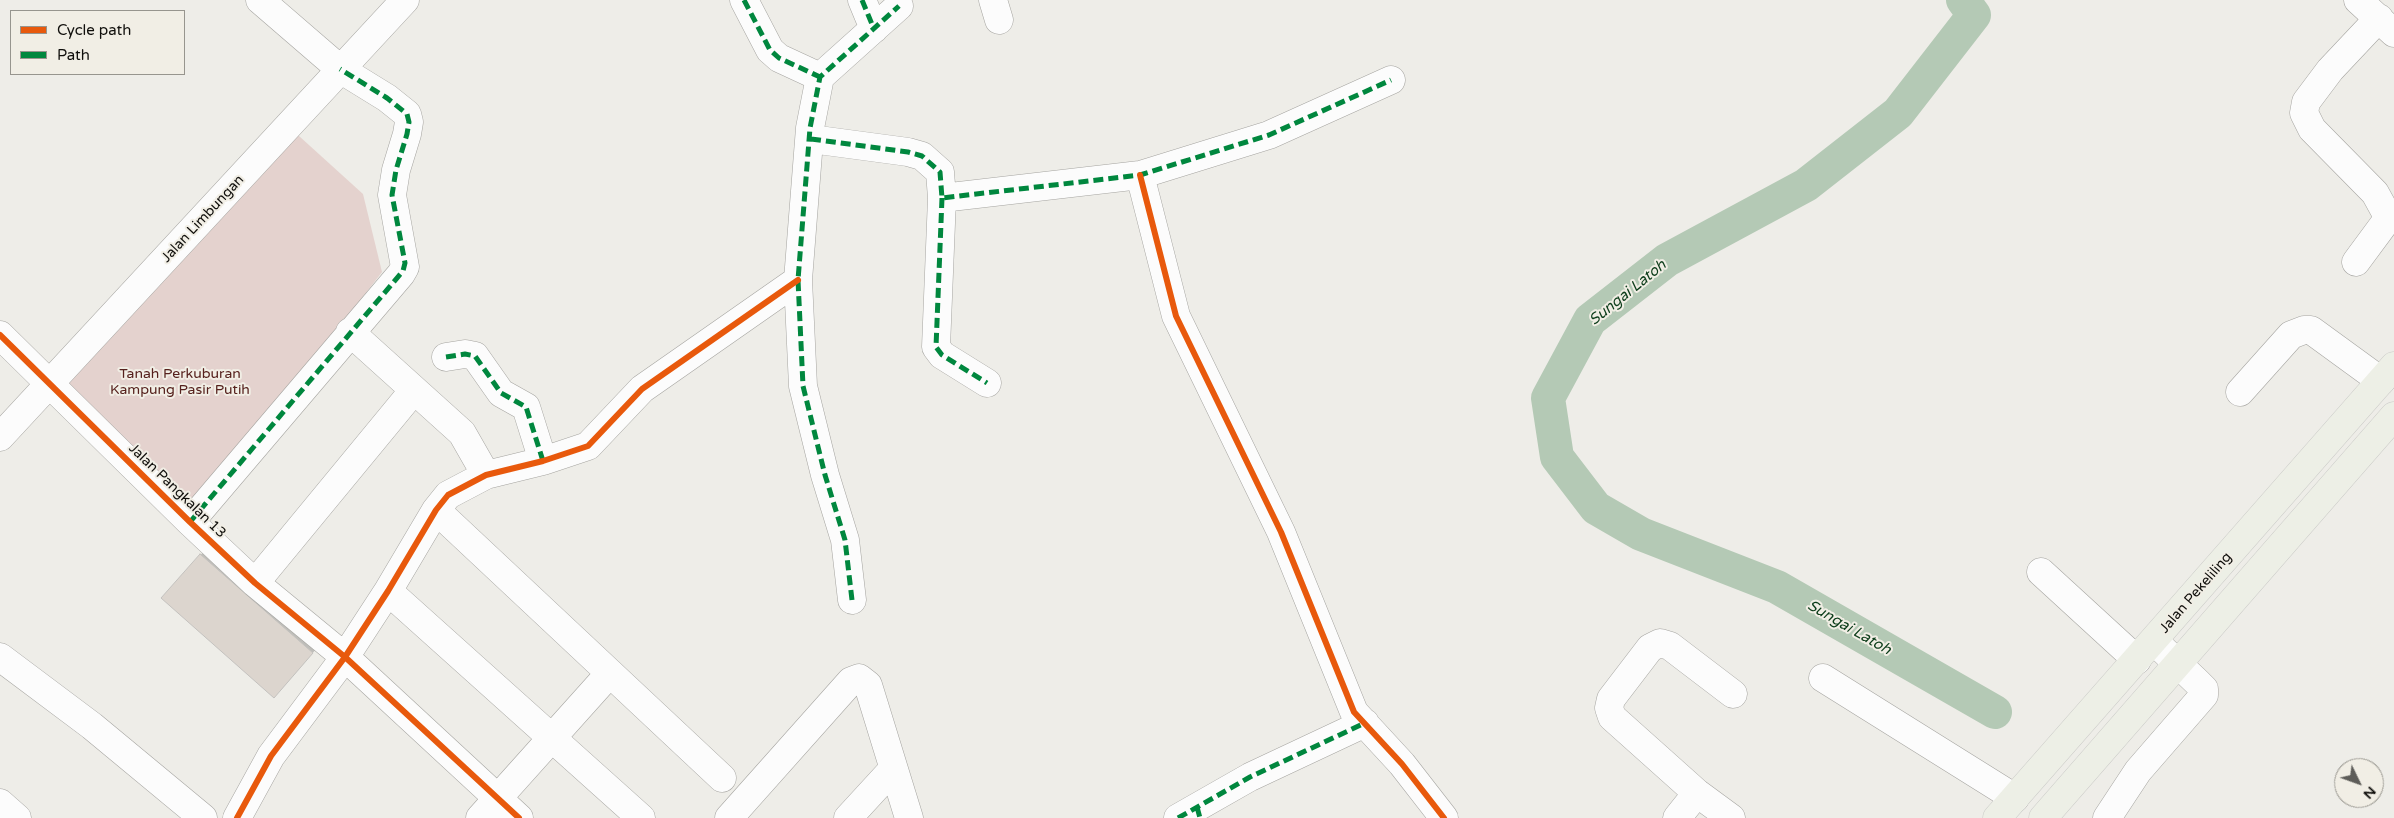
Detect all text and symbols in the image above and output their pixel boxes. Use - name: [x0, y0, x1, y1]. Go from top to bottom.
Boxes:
- legend: [10, 10, 185, 75]
- text: Cycle path: [57, 21, 131, 39]
- text: Path: [57, 46, 90, 64]
- street label: Jalan Limbungan: [158, 172, 248, 266]
- water label: Sungai Latoh: [1586, 257, 1670, 329]
- park label: Tanah Perkuburan Kampung Pasir Putih: [110, 366, 250, 398]
- street label: Jalan Pangkalan 13: [125, 440, 229, 542]
- street label: Jalan Pekeliling: [2156, 549, 2236, 637]
- water label: Sungai Latoh: [1804, 597, 1894, 659]
- north arrow: [2334, 758, 2384, 808]
- text: N: [2360, 783, 2380, 803]

